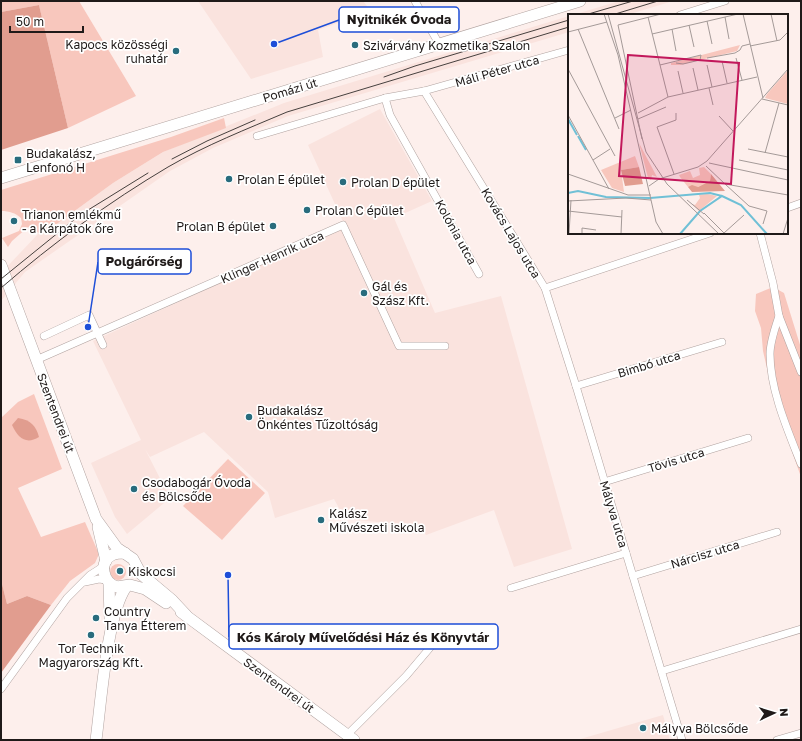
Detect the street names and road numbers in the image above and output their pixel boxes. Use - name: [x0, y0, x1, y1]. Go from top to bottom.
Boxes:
- street label: Máli Péter utca: [453, 52, 541, 90]
- street label: Pomázi út: [261, 74, 320, 105]
- street label: Kovács Lajos utca: [478, 185, 544, 281]
- street label: Kolónia utca: [432, 197, 480, 267]
- street label: Klinger Henrik utca: [218, 228, 326, 286]
- street label: Bimbó utca: [616, 347, 682, 381]
- street label: Szentendrei út: [34, 371, 78, 455]
- street label: Tövis utca: [646, 444, 706, 476]
- street label: Mályva utca: [597, 479, 631, 549]
- street label: Nárcisz utca: [669, 536, 741, 572]
- street label: Szentendrei út: [241, 654, 318, 716]

